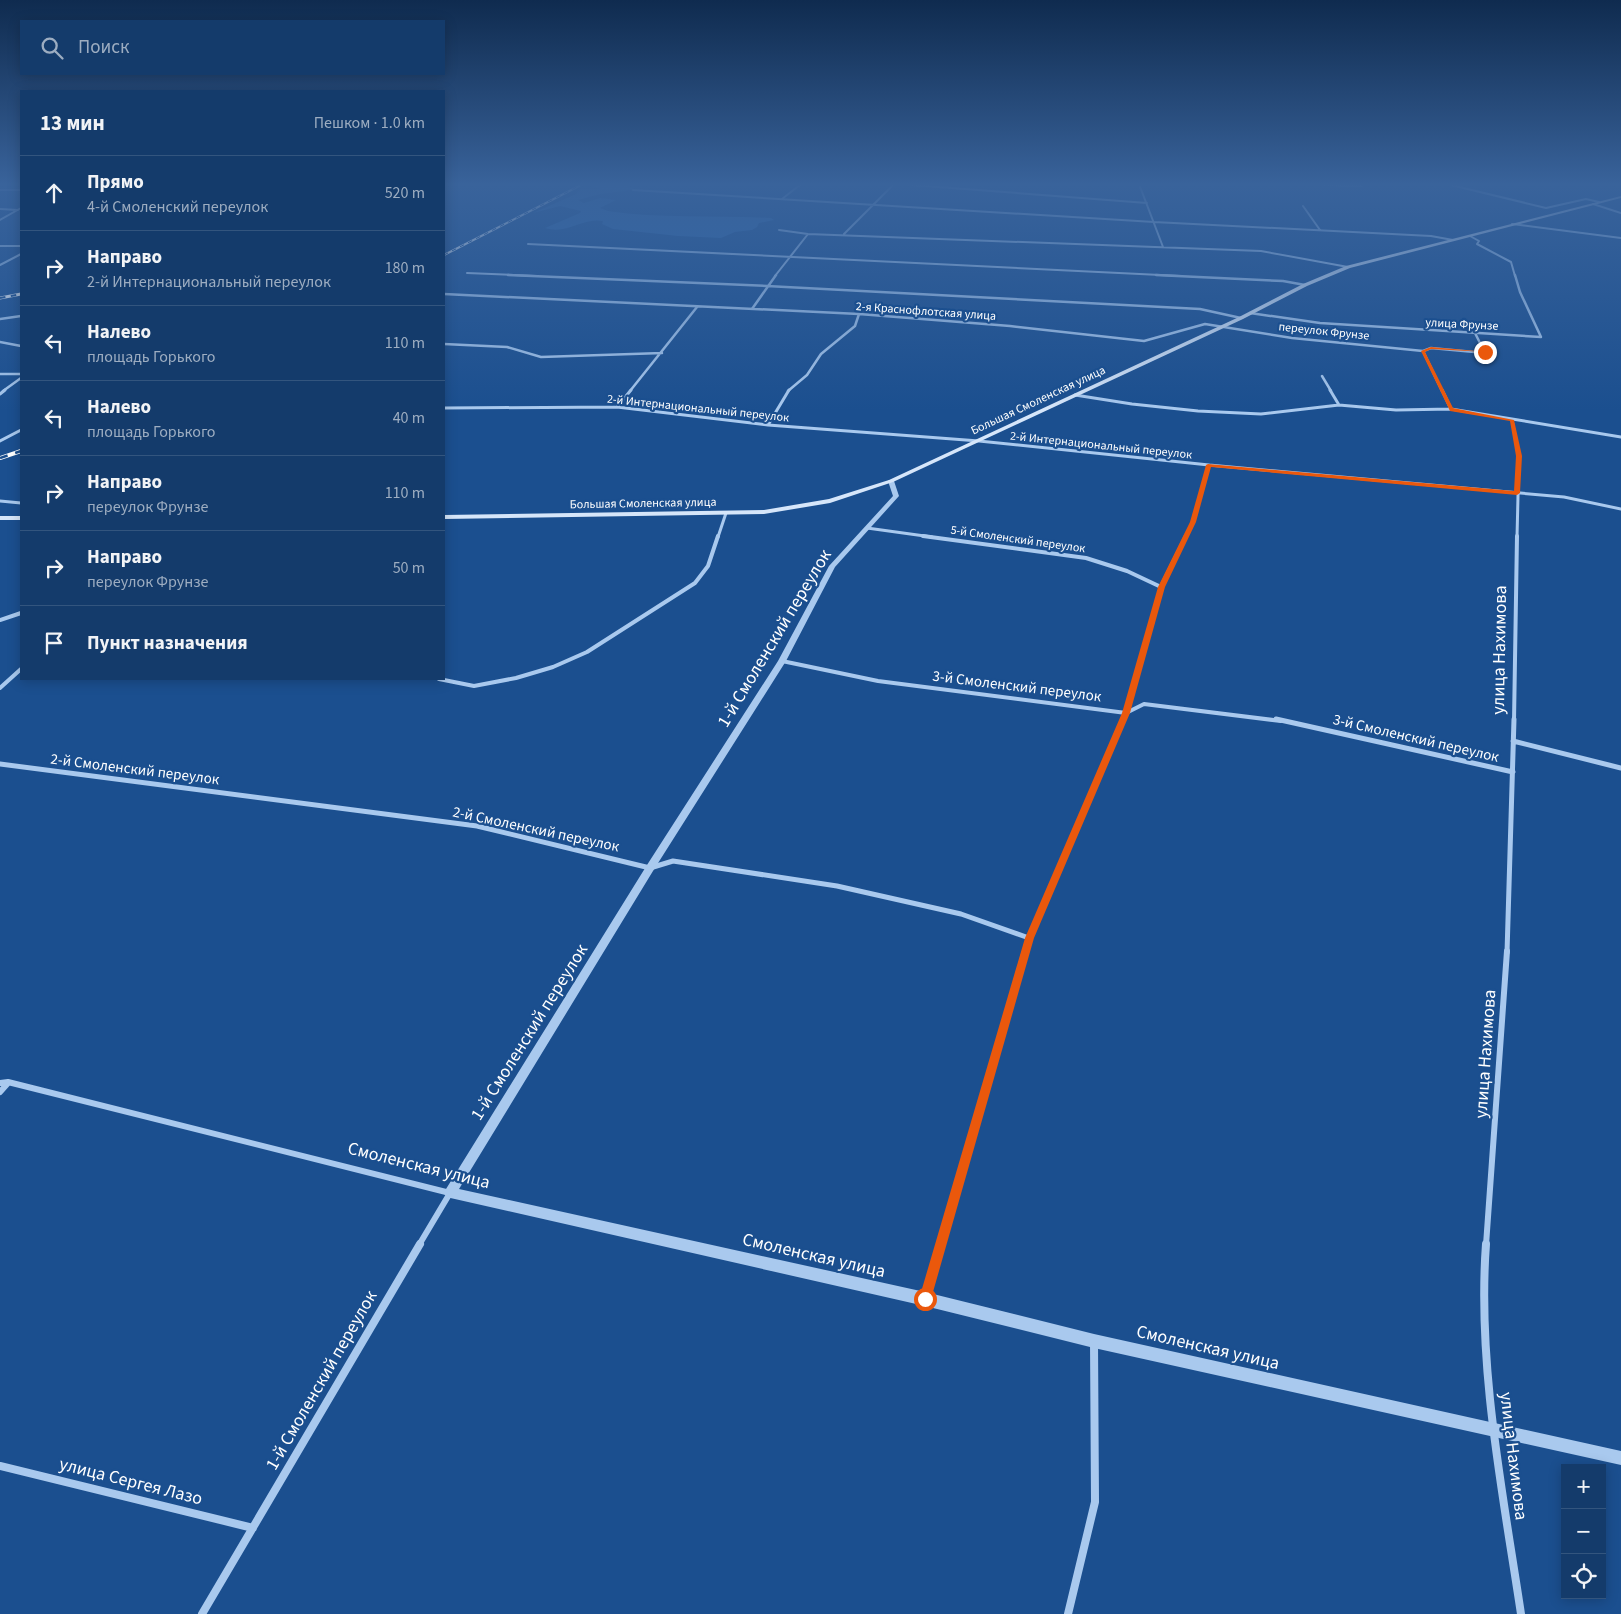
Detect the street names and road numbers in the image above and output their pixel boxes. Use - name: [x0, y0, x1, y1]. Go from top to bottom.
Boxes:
- street label: 2-я Краснофлотская улица: [855, 298, 997, 325]
- street label: улица Фрунзе: [1425, 314, 1499, 335]
- street label: переулок Фрунзе: [1278, 318, 1370, 345]
- street label: Большая Смоленская улица: [968, 362, 1108, 439]
- street label: 2-й Интернациональный переулок: [606, 390, 790, 427]
- street label: 2-й Интернациональный переулок: [1009, 427, 1193, 464]
- street label: Большая Смоленская улица: [569, 494, 717, 513]
- street label: 5-й Смоленский переулок: [949, 522, 1086, 557]
- street label: 1-й Смоленский переулок: [711, 544, 838, 732]
- street label: улица Нахимова: [1486, 585, 1513, 715]
- street label: 3-й Смоленский переулок: [931, 666, 1103, 707]
- street label: 3-й Смоленский переулок: [1331, 709, 1502, 768]
- street label: 2-й Смоленский переулок: [49, 749, 221, 790]
- street label: 2-й Смоленский переулок: [451, 802, 622, 858]
- street label: 1-й Смоленский переулок: [465, 939, 594, 1125]
- street label: улица Нахимова: [1469, 989, 1502, 1119]
- street label: Смоленская улица: [345, 1136, 493, 1195]
- street label: Смоленская улица: [740, 1227, 888, 1284]
- street label: 1-й Смоленский переулок: [260, 1286, 383, 1475]
- street label: Смоленская улица: [1134, 1319, 1282, 1376]
- street label: улица Нахимова: [1493, 1390, 1534, 1522]
- street label: улица Сергея Лазо: [57, 1452, 205, 1511]

